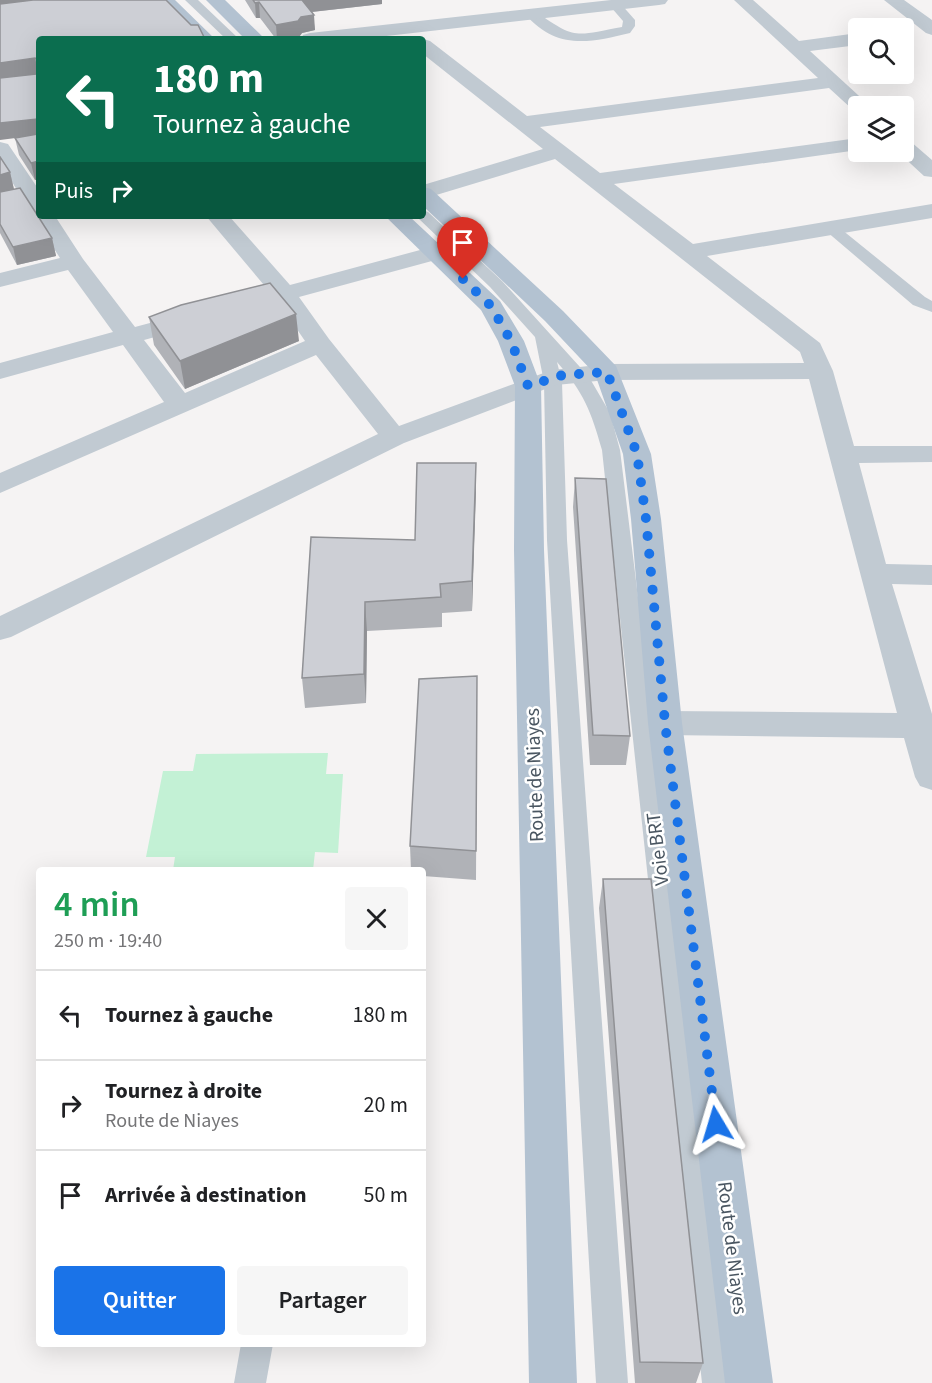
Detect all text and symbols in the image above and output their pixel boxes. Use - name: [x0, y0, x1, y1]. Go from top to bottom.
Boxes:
- map controls: [848, 18, 914, 162]
- button: search: [848, 18, 914, 84]
- text: 180 m: [153, 49, 264, 109]
- icon: left: [54, 60, 132, 138]
- button: layers: [848, 96, 914, 162]
- text: Tournez à gauche: [153, 105, 350, 144]
- icon: right: [105, 174, 138, 207]
- text: Puis: [54, 175, 93, 207]
- pin: [437, 217, 488, 279]
- icon: arrive: [446, 226, 479, 259]
- street label: Route de Niayes: [519, 708, 551, 842]
- street label: Voie BRT: [640, 811, 676, 887]
- text: 4 min: [54, 879, 140, 930]
- button: close: [345, 887, 408, 950]
- text: 250 m · 19:40: [54, 927, 162, 955]
- icon: left: [54, 999, 87, 1032]
- text: Tournez à gauche: [105, 999, 273, 1031]
- text: 180 m: [353, 999, 408, 1031]
- text: Tournez à droite: [105, 1075, 262, 1107]
- icon: right: [54, 1089, 87, 1122]
- text: 20 m: [363, 1089, 408, 1121]
- position arrow: [684, 1092, 748, 1156]
- text: Route de Niayes: [105, 1107, 239, 1135]
- icon: arrive: [54, 1179, 87, 1212]
- text: Arrivée à destination: [105, 1179, 307, 1211]
- text: 50 m: [363, 1179, 408, 1211]
- street label: Route de Niayes: [710, 1180, 754, 1316]
- button: Quitter: [54, 1266, 225, 1335]
- button: Partager: [237, 1266, 408, 1335]

